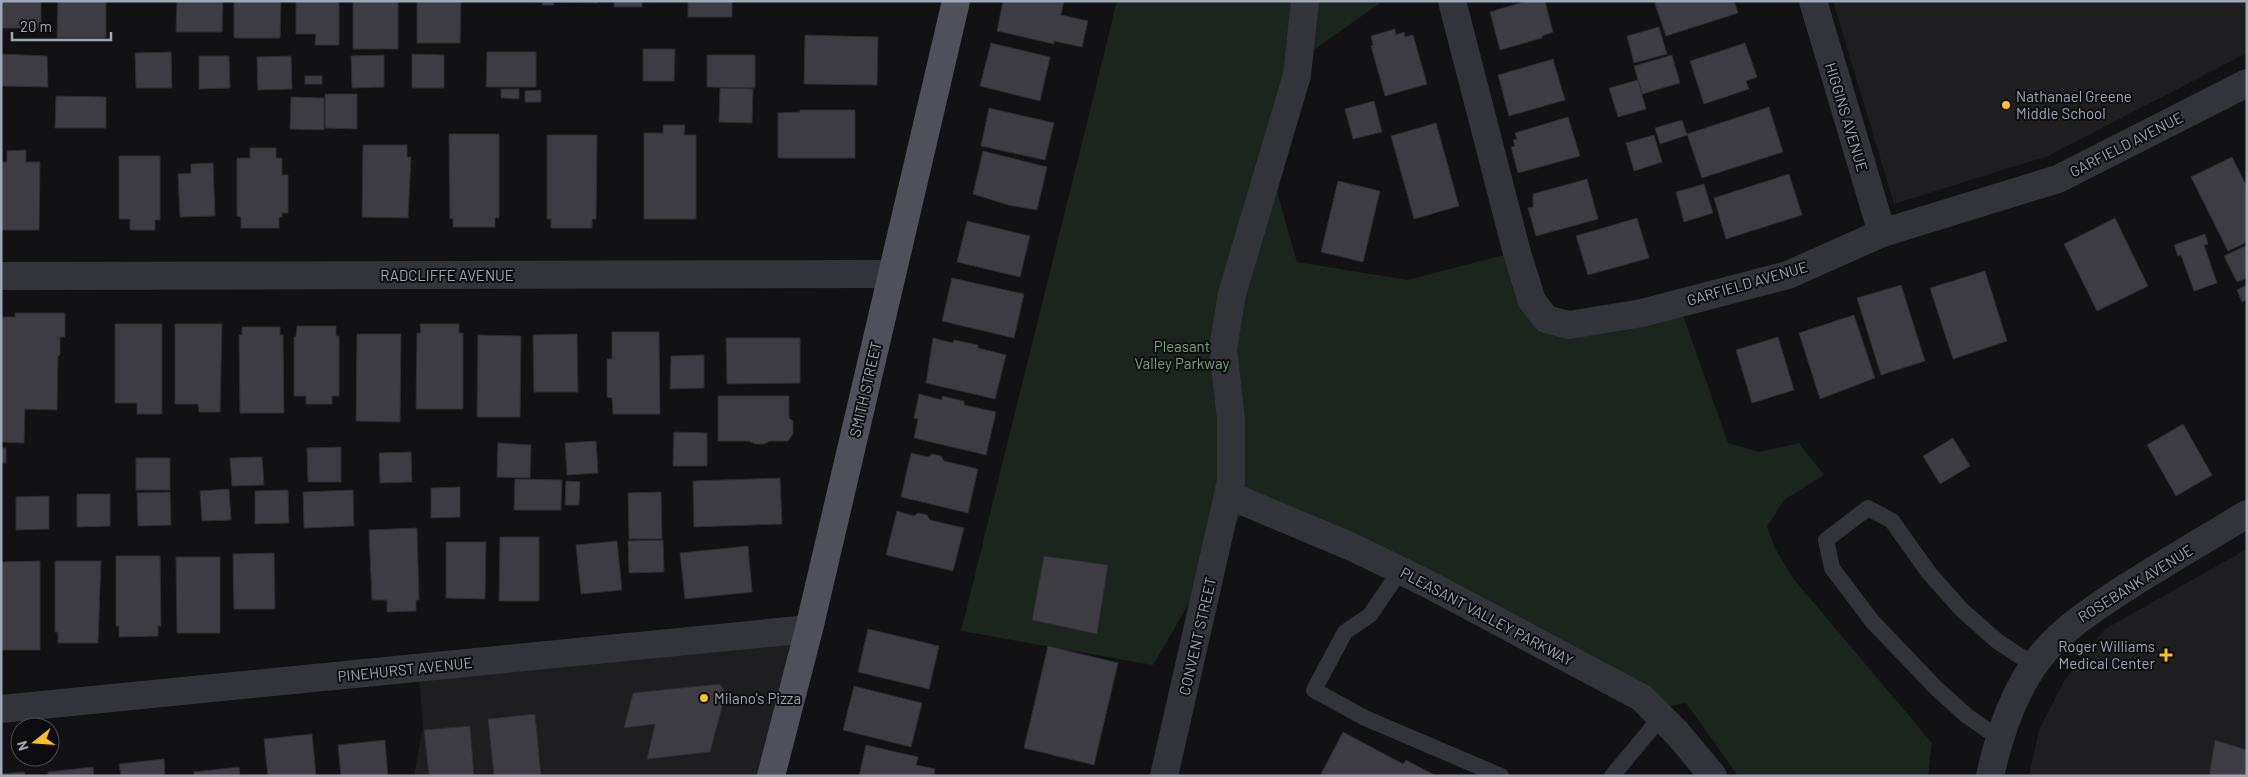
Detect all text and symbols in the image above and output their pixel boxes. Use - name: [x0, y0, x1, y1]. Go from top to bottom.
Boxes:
- scale bar: [12, 10, 111, 42]
- text: 20 m: [20, 17, 52, 35]
- street label: HIGGINS AVENUE: [1822, 60, 1872, 174]
- place label: Nathanael Greene Middle School: [2016, 87, 2132, 122]
- marker: Nathanael Greene Middle School: [2000, 99, 2012, 111]
- street label: GARFIELD AVENUE: [2066, 108, 2186, 180]
- street label: GARFIELD AVENUE: [1685, 257, 1809, 309]
- street label: RADCLIFFE AVENUE: [380, 266, 514, 284]
- park label: Pleasant Valley Parkway: [1134, 337, 1230, 372]
- street label: SMITH STREET: [845, 339, 885, 439]
- street label: ROSEBANK AVENUE: [2074, 540, 2196, 626]
- street label: PLEASANT VALLEY PARKWAY: [1398, 563, 1576, 669]
- street label: CONVENT STREET: [1175, 575, 1219, 697]
- place label: Roger Williams Medical Center: [2058, 637, 2156, 672]
- marker: Roger Williams Medical Center: [2159, 648, 2173, 662]
- street label: PINEHURST AVENUE: [337, 653, 473, 685]
- place label: Milano's Pizza: [714, 689, 801, 707]
- marker: Milano's Pizza: [698, 692, 710, 704]
- north arrow: [10, 717, 60, 767]
- text: N: [13, 739, 32, 753]

